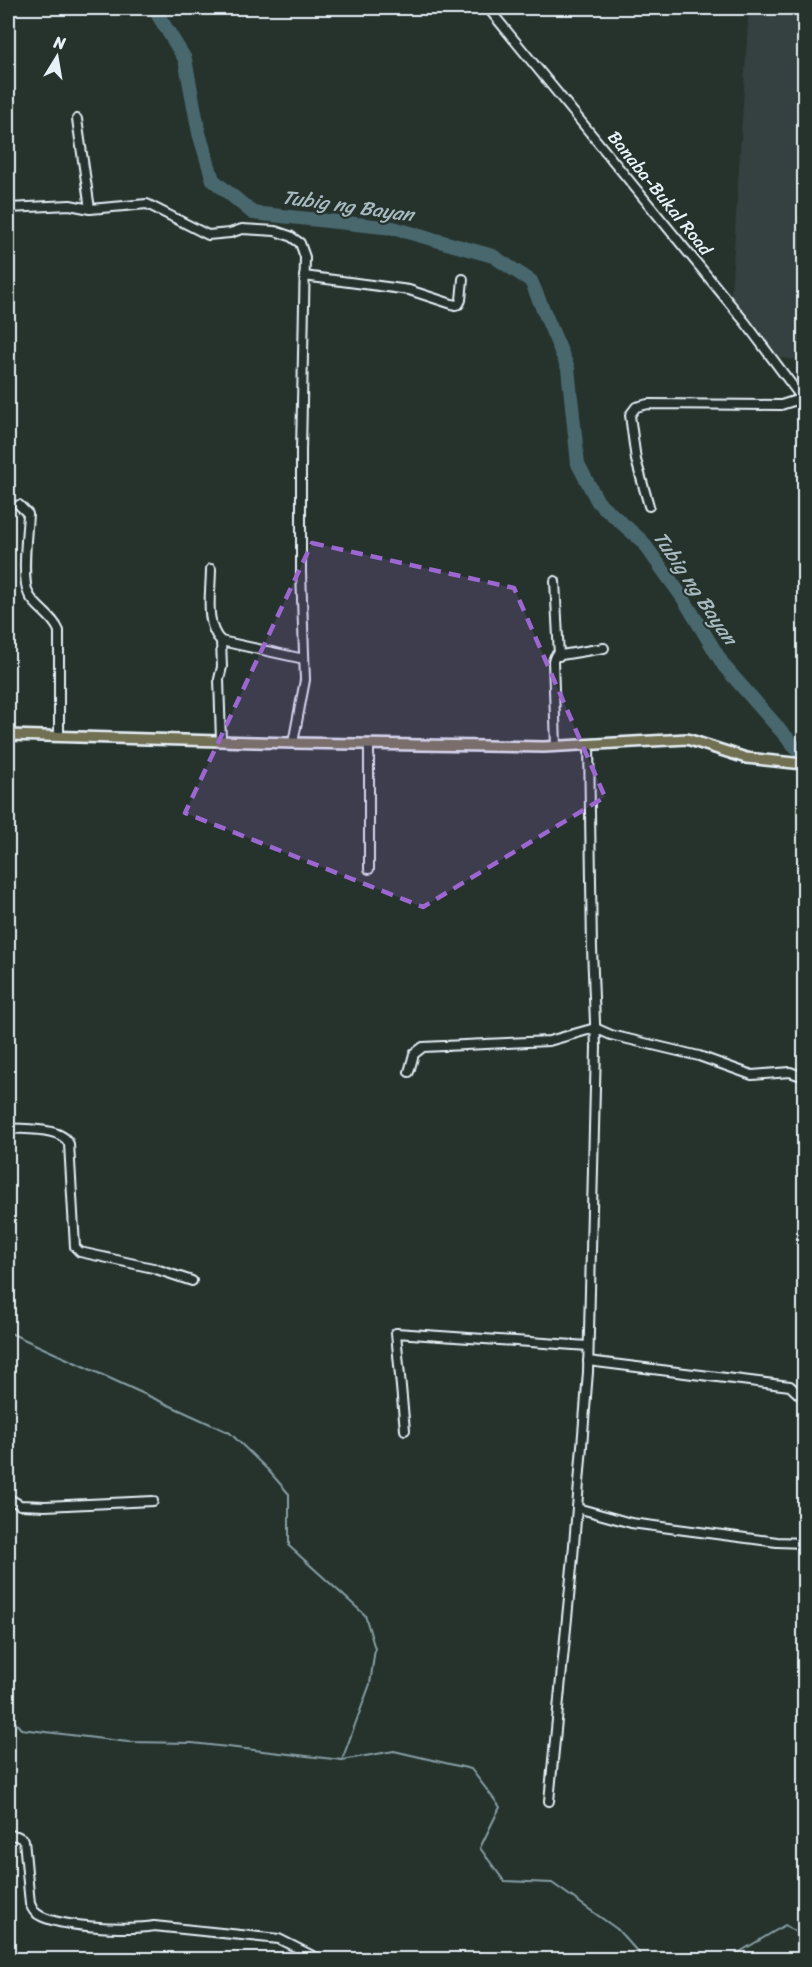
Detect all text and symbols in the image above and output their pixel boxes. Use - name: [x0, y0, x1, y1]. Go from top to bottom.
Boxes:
- north arrow: [27, 27, 87, 87]
- text: N: [51, 27, 69, 58]
- street label: Banaba-Bukal Road: [599, 123, 722, 264]
- water label: Tubig ng Bayan: [280, 179, 418, 233]
- water label: Tubig ng Bayan: [644, 524, 748, 654]

